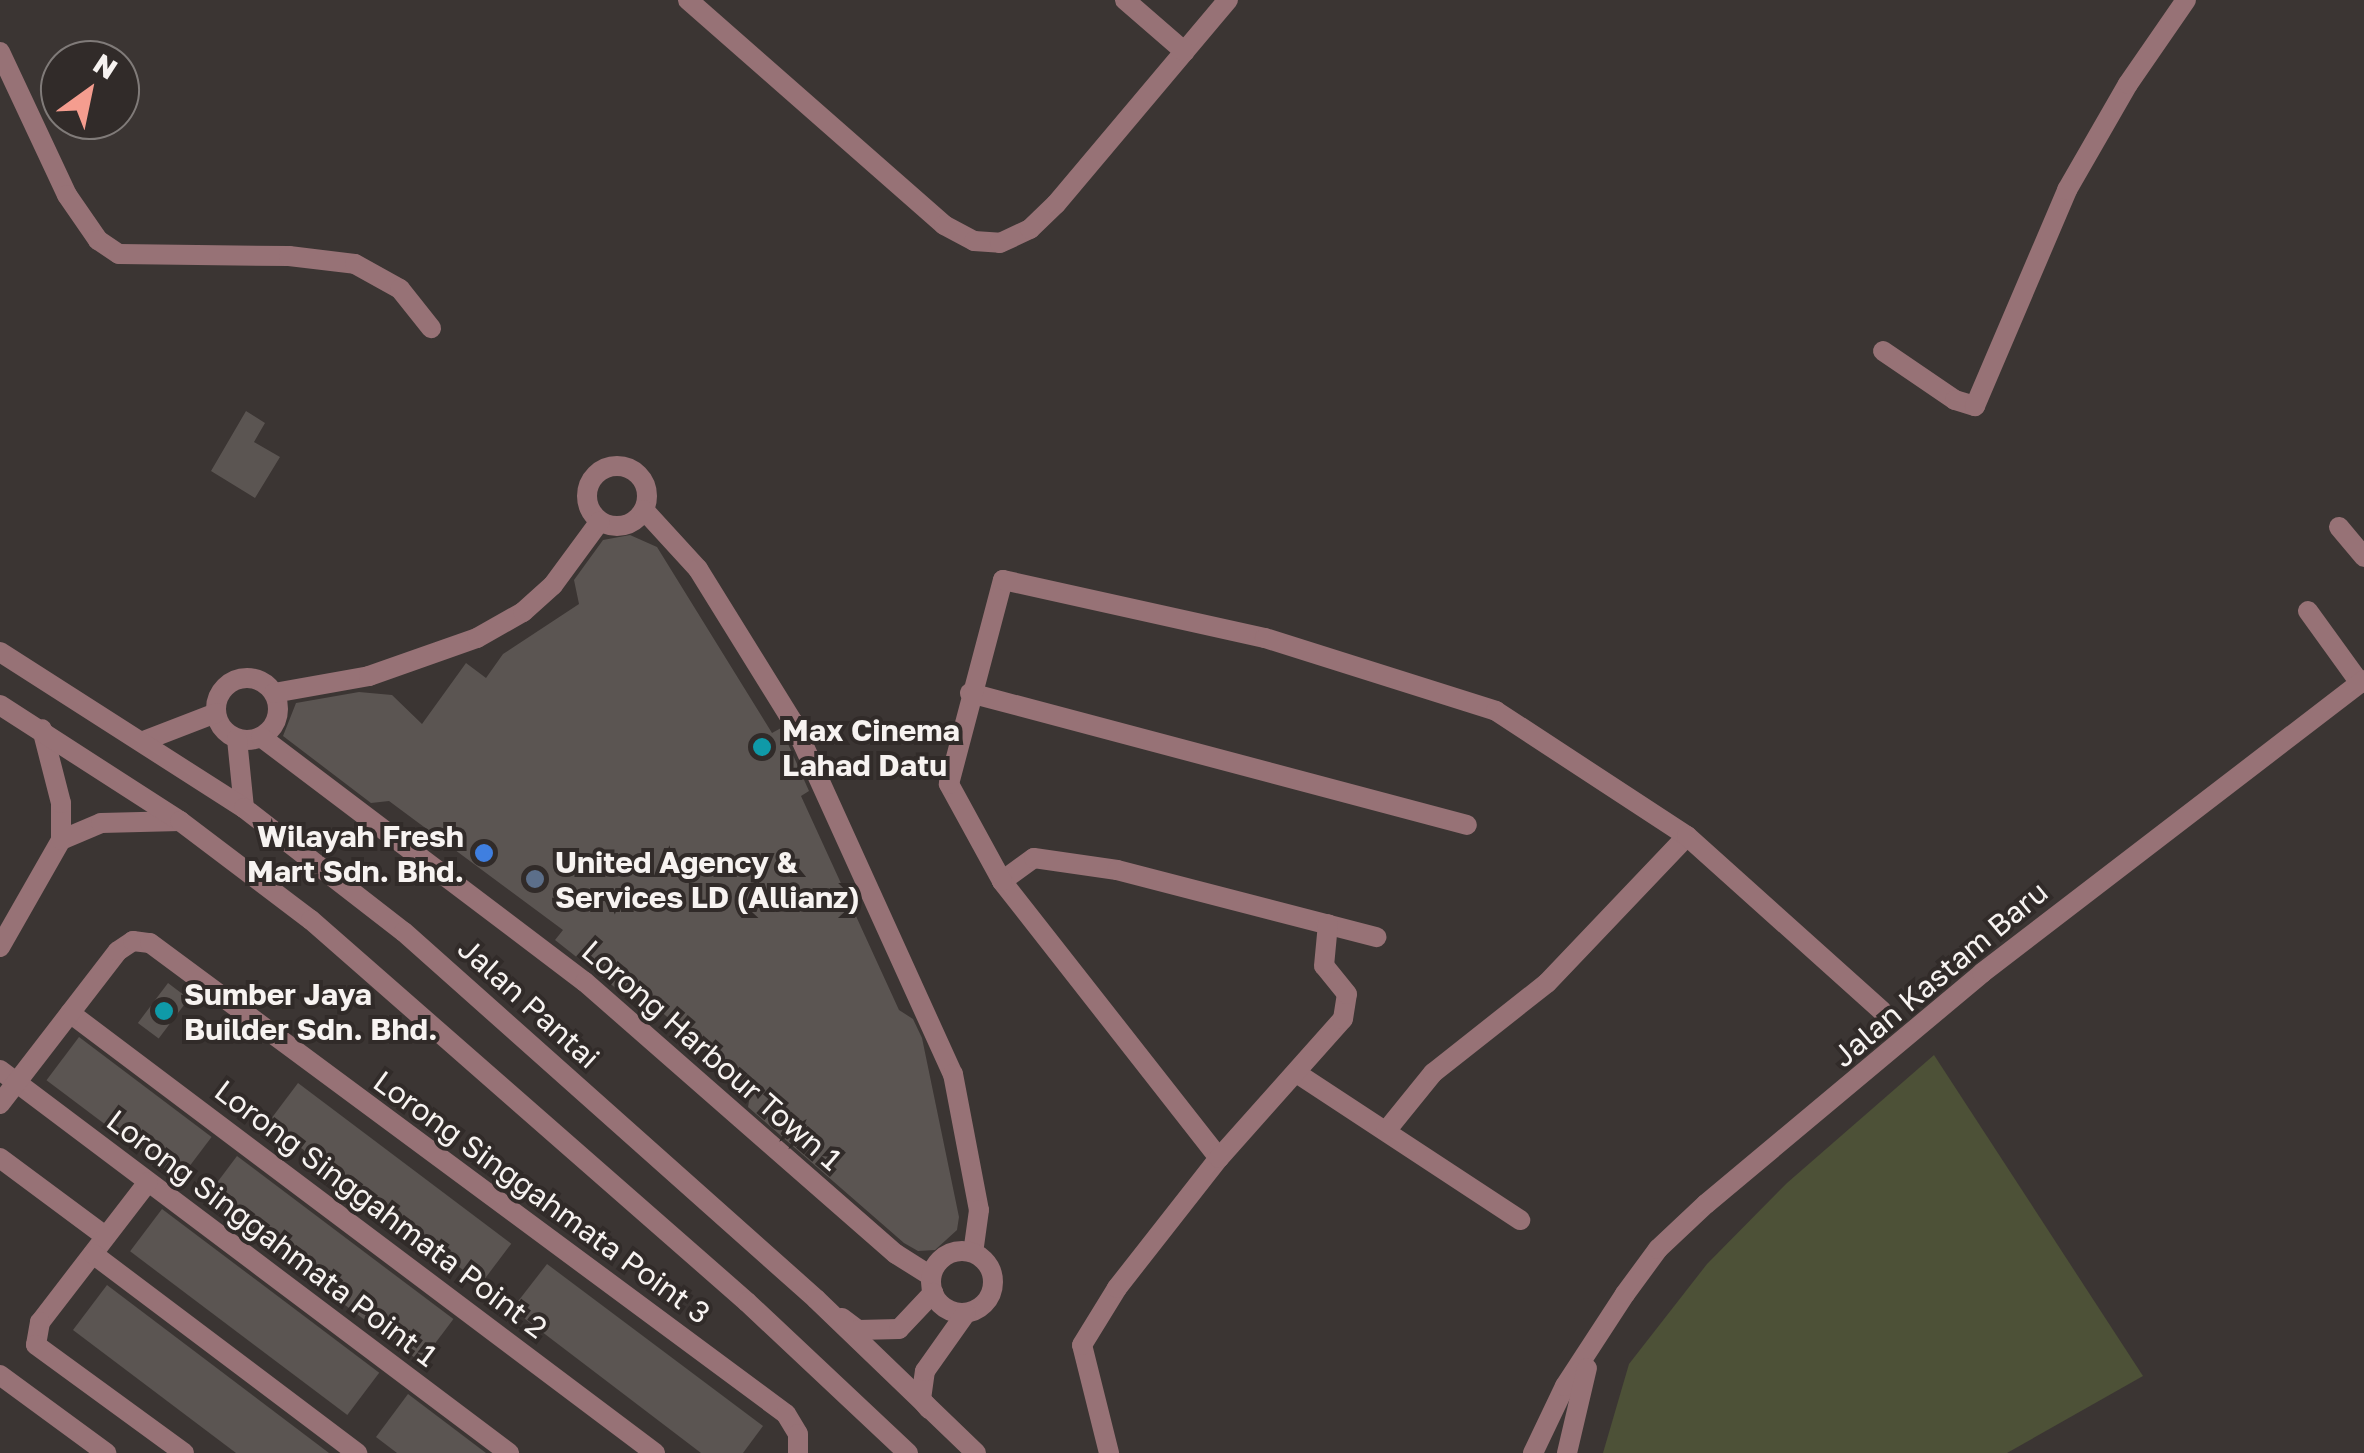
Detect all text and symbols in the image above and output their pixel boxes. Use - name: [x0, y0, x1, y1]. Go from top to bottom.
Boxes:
- north arrow: [40, 40, 140, 140]
- text: N: [88, 46, 123, 86]
- place label: Max Cinema Lahad Datu: [782, 712, 960, 782]
- marker: Max Cinema Lahad Datu: [751, 736, 773, 758]
- place label: Wilayah Fresh Mart Sdn. Bhd.: [247, 818, 464, 888]
- marker: Wilayah Fresh Mart Sdn. Bhd.: [473, 842, 495, 864]
- place label: United Agency & Services LD (Allianz): [555, 844, 860, 914]
- marker: United Agency & Services LD (Allianz): [524, 868, 546, 890]
- street label: Jalan Kastam Baru: [1825, 874, 2055, 1074]
- street label: Jalan Pantai: [451, 930, 607, 1076]
- street label: Lorong Harbour Town 1: [575, 932, 849, 1178]
- place label: Sumber Jaya Builder Sdn. Bhd.: [184, 976, 438, 1046]
- marker: Sumber Jaya Builder Sdn. Bhd.: [153, 1000, 175, 1022]
- street label: Lorong Singgahmata Point 3: [367, 1063, 717, 1331]
- street label: Lorong Singgahmata Point 2: [208, 1072, 554, 1346]
- street label: Lorong Singgahmata Point 1: [100, 1102, 444, 1374]

